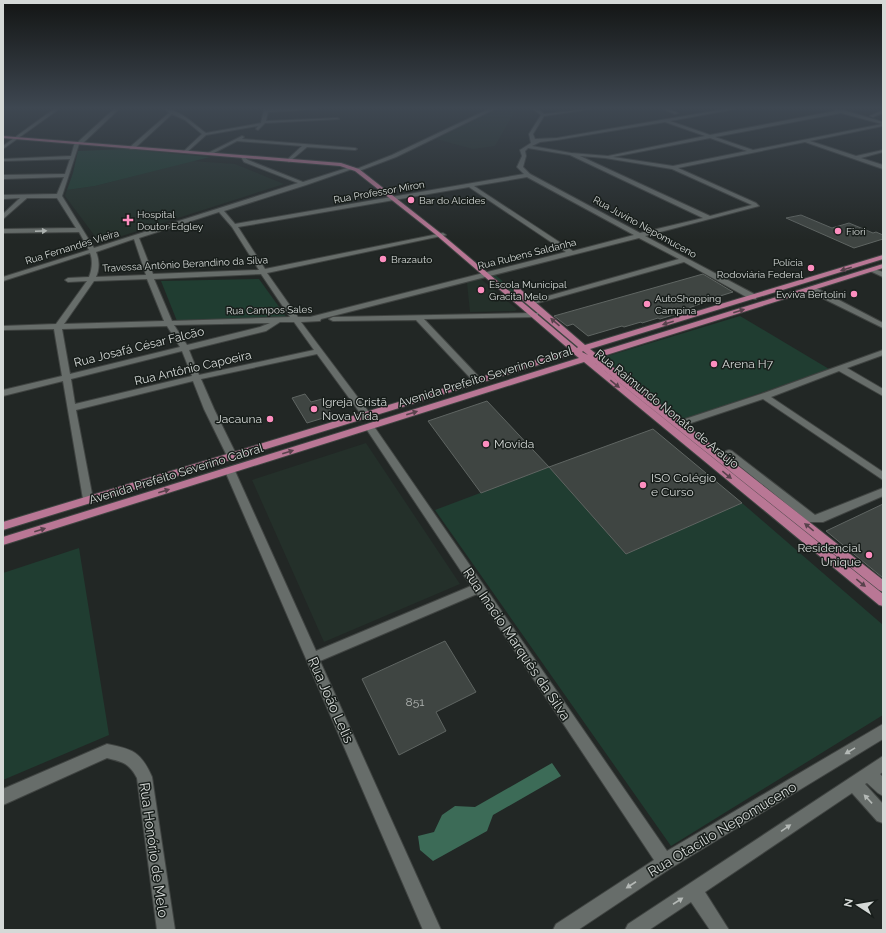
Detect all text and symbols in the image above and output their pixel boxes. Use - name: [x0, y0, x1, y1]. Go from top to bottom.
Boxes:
- street label: Rua Professor Miron: [333, 179, 426, 205]
- street label: Rua Juvino Nepomuceno: [591, 194, 699, 260]
- marker: Bar do Alcides: [406, 195, 416, 205]
- place label: Bar do Alcides: [419, 195, 486, 206]
- place label: Hospital Doutor Edgley: [137, 209, 204, 232]
- marker: Hospital Doutor Edgley: [122, 214, 134, 226]
- marker: Fiori: [833, 226, 843, 236]
- place label: Fiori: [846, 226, 866, 237]
- street label: Rua Fernandes Vieira: [24, 227, 120, 267]
- one-way arrow: [35, 227, 47, 234]
- street label: Rua Rubens Saldanha: [477, 236, 577, 272]
- street label: Travessa Antônio Berandino da Silva: [102, 254, 268, 274]
- marker: Brazauto: [378, 254, 388, 264]
- place label: Brazauto: [391, 254, 432, 265]
- place label: Polícia Rodoviária Federal: [717, 257, 803, 280]
- marker: Polícia Rodoviária Federal: [806, 263, 816, 273]
- one-way arrow: [839, 266, 851, 272]
- place label: Escola Municipal Gracita Melo: [489, 279, 567, 302]
- marker: Escola Municipal Gracita Melo: [476, 285, 486, 295]
- place label: Evviva Bertolini: [776, 289, 846, 300]
- marker: Evviva Bertolini: [849, 289, 859, 299]
- place label: AutoShopping Campina: [655, 293, 721, 316]
- marker: AutoShopping Campina: [642, 299, 652, 309]
- street label: Rua Campos Sales: [226, 304, 312, 316]
- one-way arrow: [733, 308, 745, 314]
- one-way arrow: [549, 318, 560, 327]
- one-way arrow: [661, 320, 673, 326]
- street label: Rua Josafá César Falcão: [72, 324, 206, 370]
- street label: Avenida Prefeito Severino Cabral: [396, 344, 574, 410]
- street label: Rua Raimundo Nonato de Araújo: [592, 347, 742, 471]
- street label: Rua Antônio Capoeira: [133, 348, 253, 388]
- place label: Arena H7: [722, 357, 774, 371]
- marker: Arena H7: [709, 359, 719, 369]
- one-way arrow: [610, 379, 621, 388]
- place label: Igreja Cristã Nova Vida: [322, 395, 387, 423]
- marker: Igreja Cristã Nova Vida: [309, 404, 319, 414]
- one-way arrow: [407, 410, 419, 416]
- place label: Jacauna: [216, 412, 262, 426]
- marker: Jacauna: [265, 414, 275, 424]
- place label: Movida: [494, 437, 534, 451]
- marker: Movida: [481, 439, 491, 449]
- street label: Avenida Prefeito Severino Cabral: [87, 441, 265, 507]
- one-way arrow: [283, 449, 295, 455]
- one-way arrow: [722, 470, 733, 479]
- place label: ISO Colégio e Curso: [651, 471, 716, 499]
- marker: ISO Colégio e Curso: [638, 480, 648, 490]
- one-way arrow: [159, 488, 171, 494]
- one-way arrow: [803, 523, 814, 532]
- one-way arrow: [35, 527, 47, 533]
- place label: Residencial Unique: [797, 541, 862, 569]
- marker: Residencial Unique: [864, 550, 874, 560]
- street label: Rua Inacio Marquês da Silva: [460, 565, 574, 723]
- one-way arrow: [855, 579, 866, 588]
- street label: Rua João Lelis: [305, 654, 357, 746]
- house number: 851: [406, 695, 424, 709]
- one-way arrow: [844, 747, 856, 754]
- street label: Rua Otacílio Nepomuceno: [645, 778, 799, 880]
- street label: Rua Honório de Melo: [137, 781, 171, 919]
- one-way arrow: [863, 794, 873, 804]
- one-way arrow: [781, 824, 791, 832]
- one-way arrow: [625, 881, 637, 888]
- north arrow: [838, 885, 878, 925]
- one-way arrow: [673, 897, 684, 905]
- text: N: [841, 898, 856, 908]

